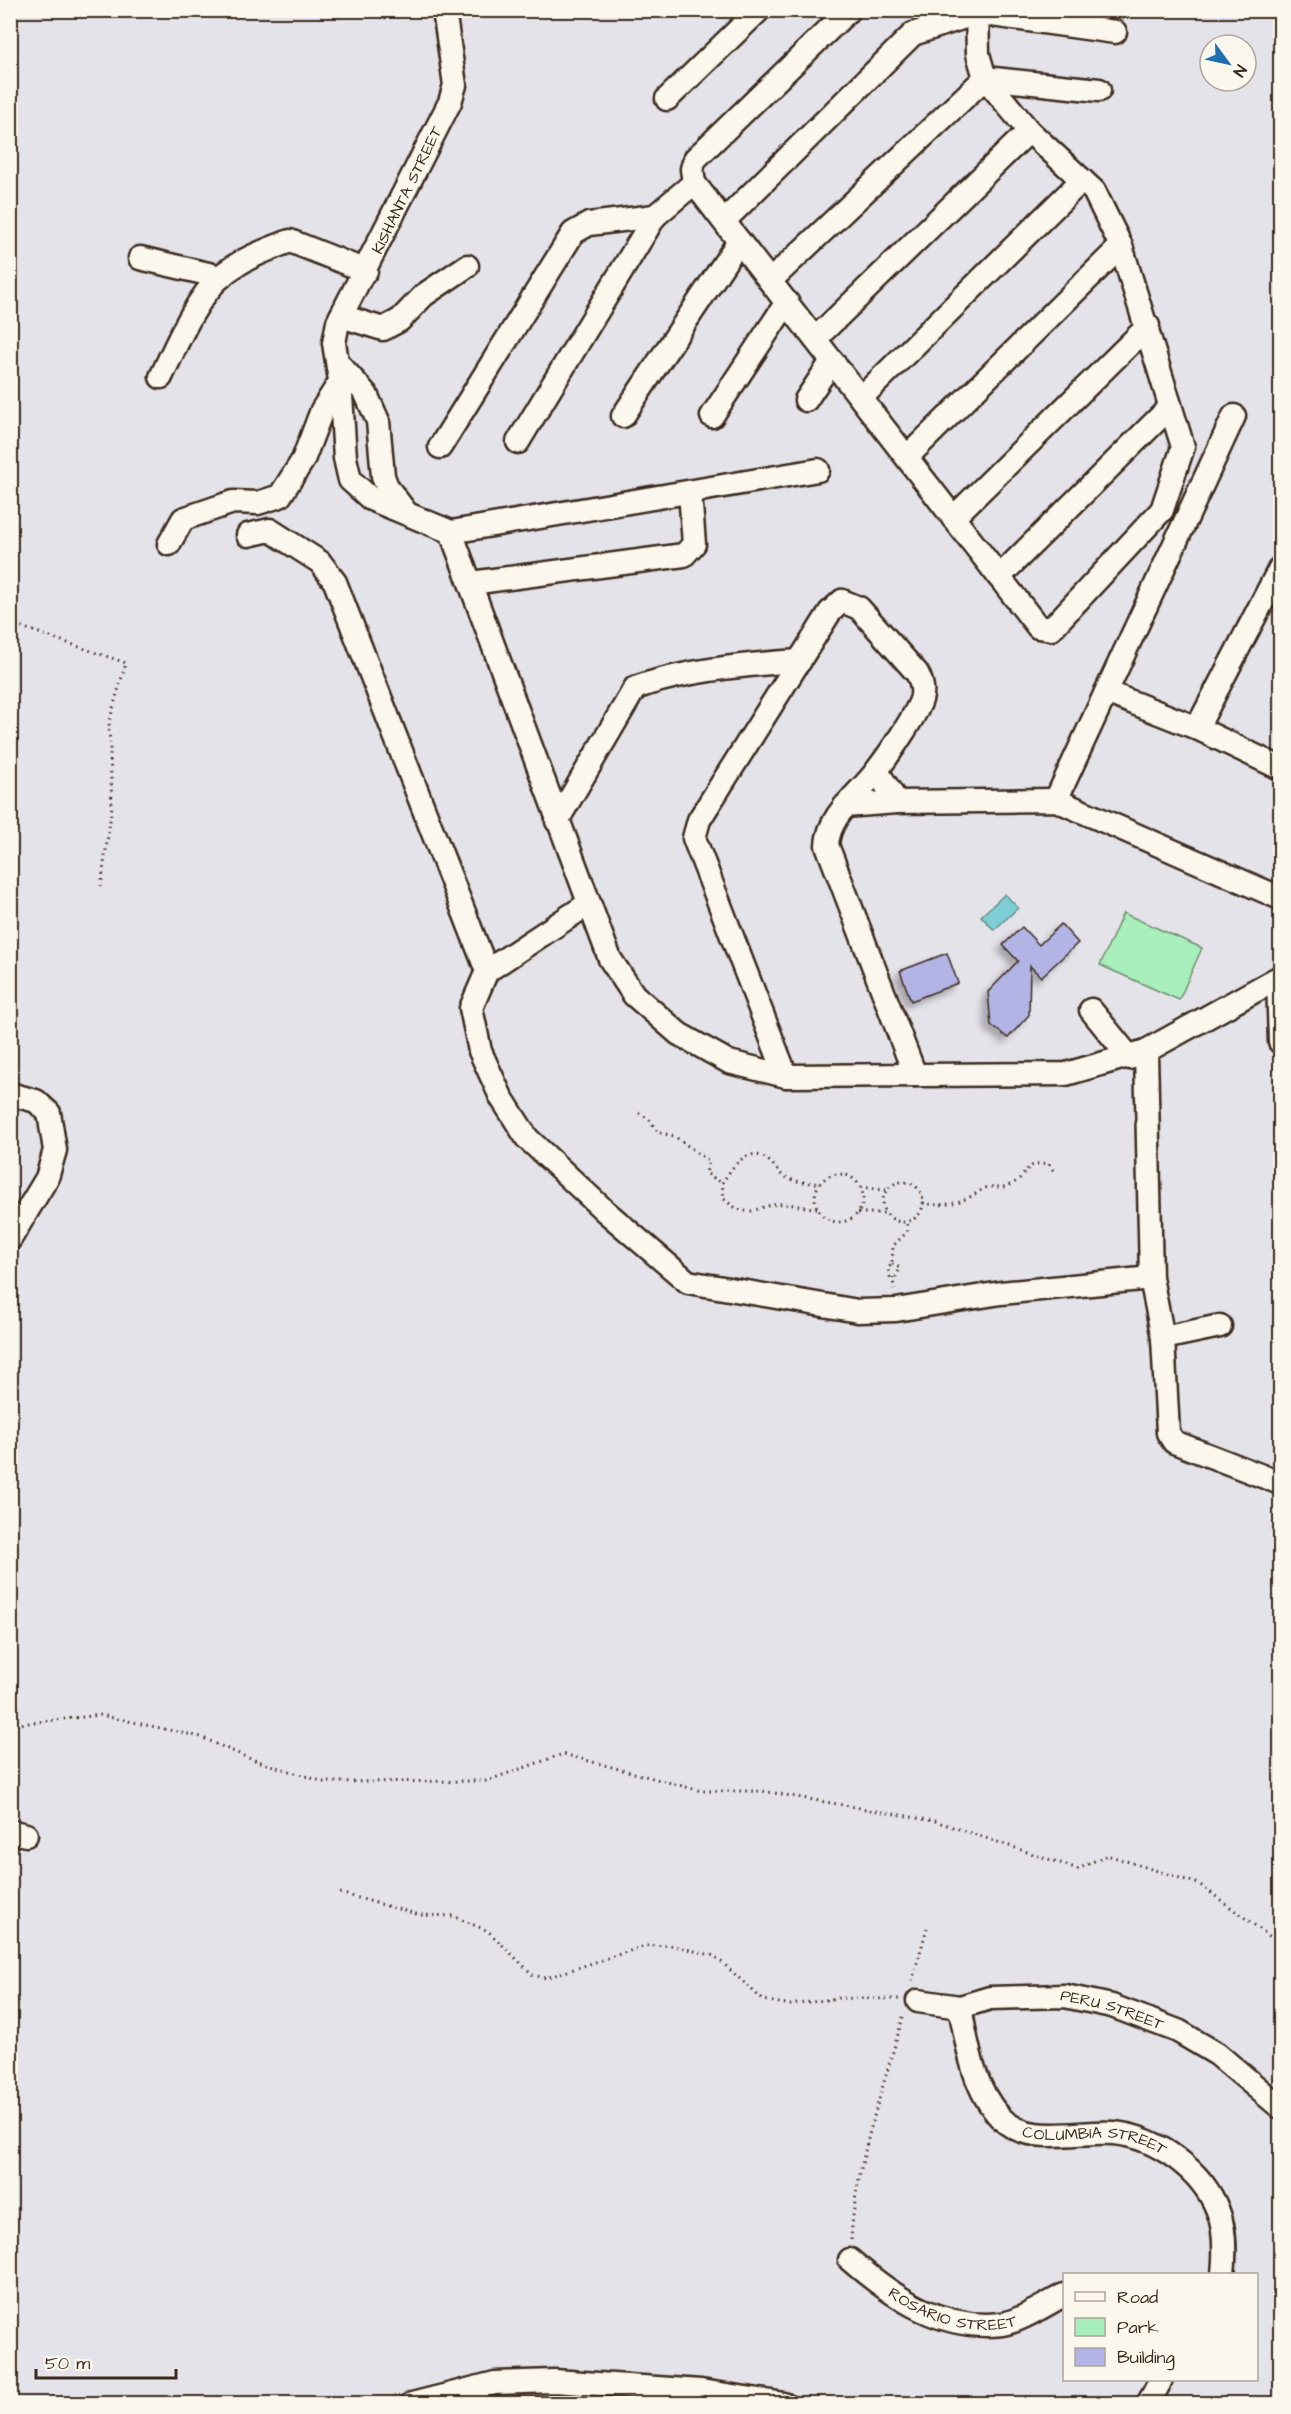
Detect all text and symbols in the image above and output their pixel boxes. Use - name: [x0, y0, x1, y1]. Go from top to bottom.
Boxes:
- north arrow: [1198, 33, 1258, 93]
- text: N: [1228, 60, 1252, 81]
- street label: KISHANTA STREET: [367, 122, 447, 258]
- street label: PERU STREET: [1059, 1984, 1167, 2036]
- street label: COLUMBIA STREET: [1020, 2121, 1171, 2160]
- legend: [1063, 2273, 1258, 2381]
- street label: ROSARIO STREET: [884, 2282, 1020, 2336]
- text: Road: [1117, 2285, 1158, 2310]
- text: Park: [1117, 2315, 1159, 2340]
- scale bar: [36, 2342, 176, 2380]
- text: Building: [1117, 2345, 1175, 2371]
- text: 50 m: [45, 2351, 90, 2376]

